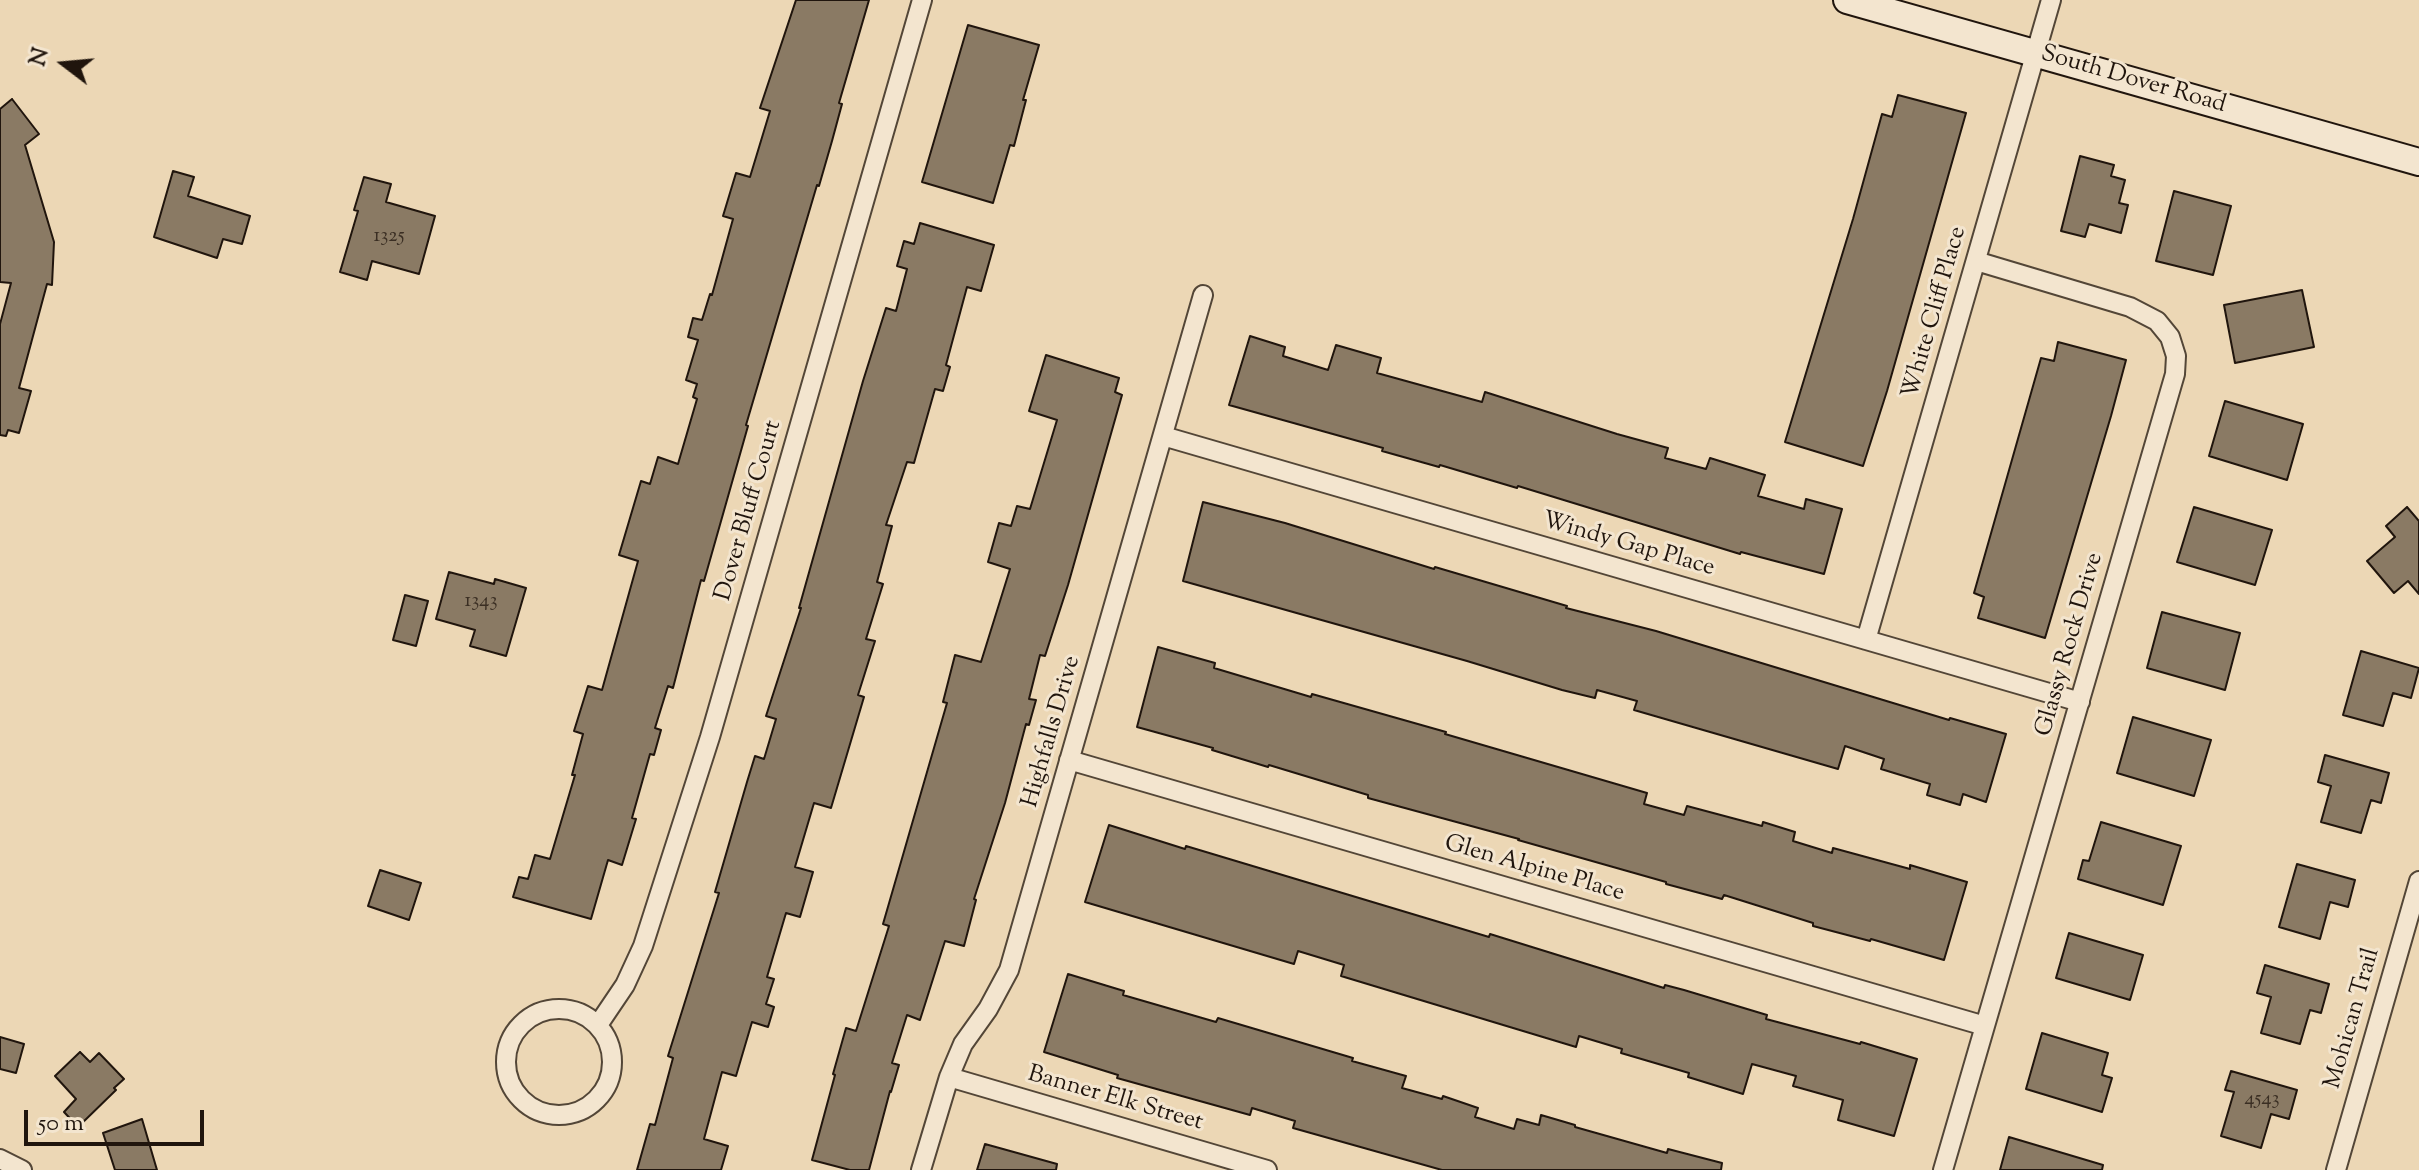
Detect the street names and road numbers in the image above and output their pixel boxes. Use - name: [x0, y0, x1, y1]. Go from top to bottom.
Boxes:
- street label: South Dover Road: [2037, 41, 2229, 121]
- street label: White Cliff Place: [1898, 224, 1974, 402]
- street label: Dover Bluff Court: [710, 417, 790, 605]
- street label: Windy Gap Place: [1538, 508, 1718, 584]
- street label: Glassy Rock Drive: [2031, 550, 2111, 740]
- street label: Highfalls Drive: [1018, 653, 1088, 811]
- street label: Glen Alpine Place: [1441, 831, 1627, 909]
- street label: Mohican Trail: [2320, 945, 2388, 1093]
- street label: Banner Elk Street: [1024, 1061, 1206, 1139]

